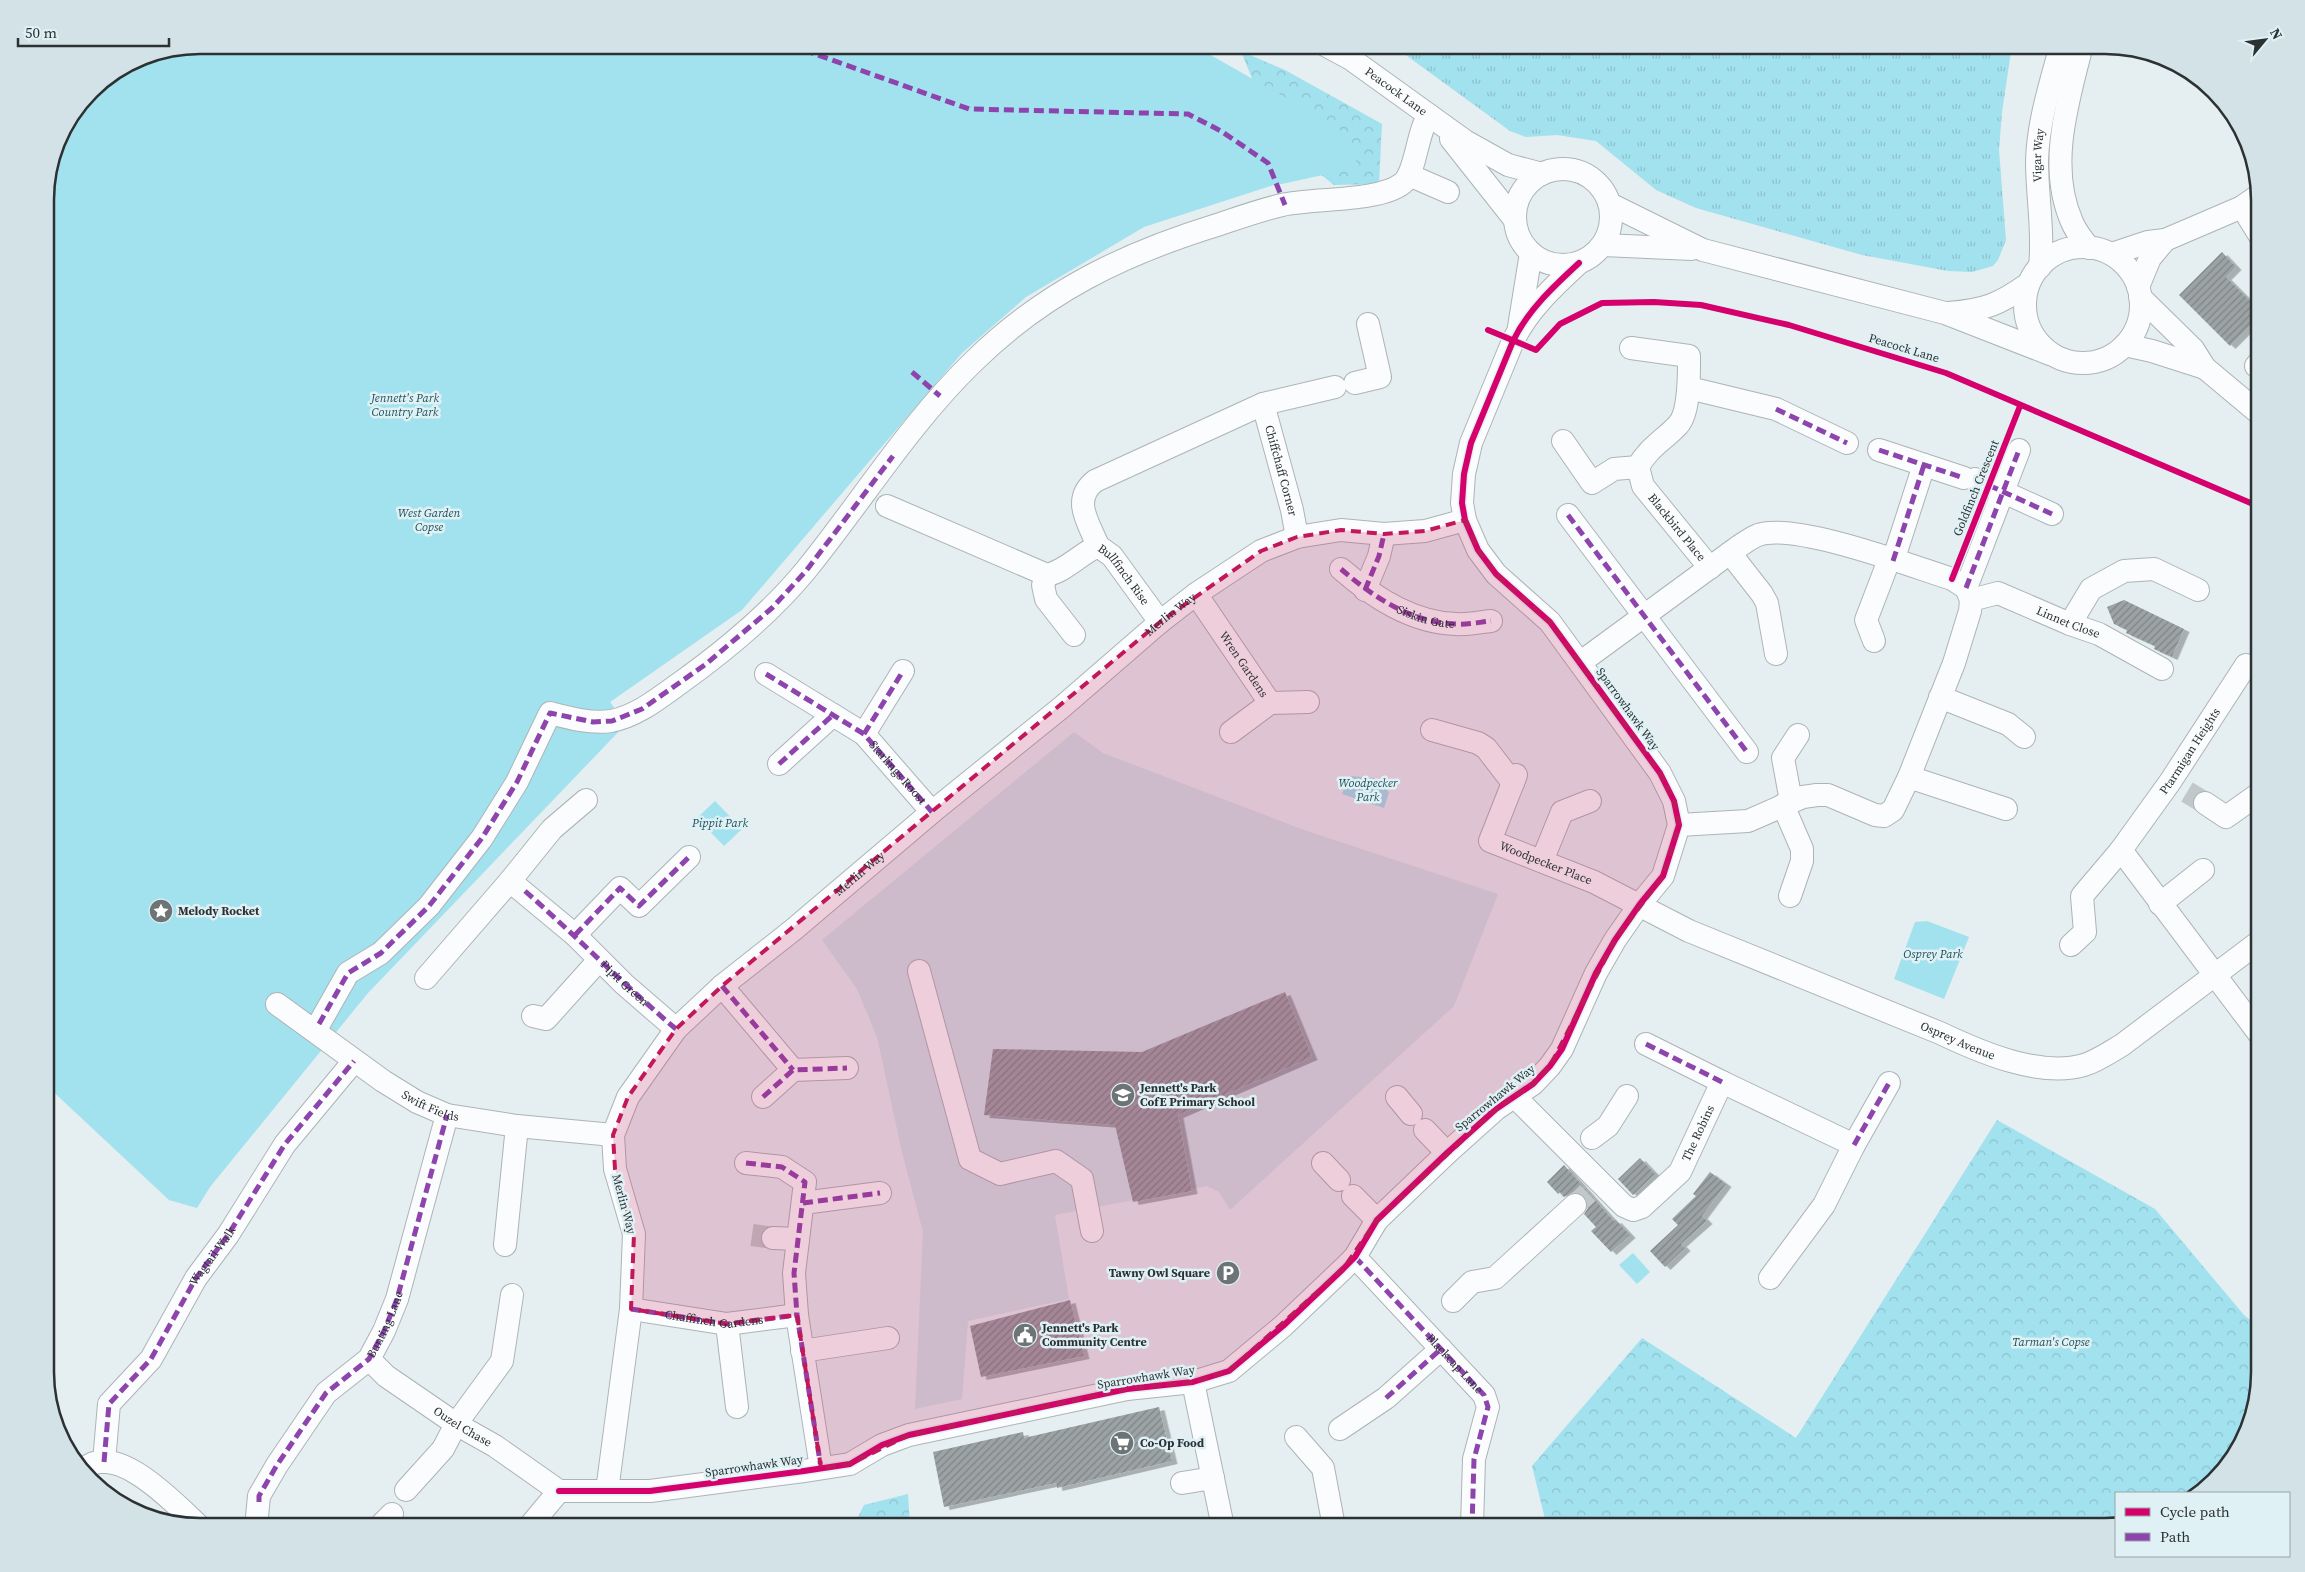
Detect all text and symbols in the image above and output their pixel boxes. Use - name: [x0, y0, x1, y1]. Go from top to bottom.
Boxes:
- scale bar: [18, 15, 169, 47]
- north arrow: [2240, 15, 2290, 65]
- text: 50 m: [25, 22, 57, 43]
- text: N: [2265, 24, 2288, 43]
- street label: Peacock Lane: [1362, 64, 1430, 119]
- street label: Vigar Way: [2029, 126, 2048, 182]
- street label: Peacock Lane: [1867, 330, 1941, 366]
- park label: Jennett's Park Country Park: [369, 390, 439, 420]
- street label: Chiffchaff Corner: [1261, 423, 1301, 517]
- street label: Goldfinch Crescent: [1949, 438, 2003, 538]
- street label: Blackbird Place: [1644, 490, 1709, 565]
- park label: West Garden Copse: [398, 505, 460, 535]
- street label: Bullfinch Rise: [1095, 540, 1153, 608]
- street label: Merlin Way: [1141, 588, 1200, 640]
- street label: Siskin Gate: [1394, 601, 1455, 632]
- street label: Linnet Close: [2034, 602, 2102, 642]
- street label: Wren Gardens: [1216, 628, 1272, 701]
- street label: Sparrowhawk Way: [1593, 664, 1664, 754]
- street label: Ptarmigan Heights: [2156, 705, 2224, 798]
- street label: Starlings Roost: [865, 737, 930, 808]
- park label: Woodpecker Park: [1338, 775, 1399, 805]
- park label: Pippit Park: [691, 815, 748, 831]
- street label: Woodpecker Place: [1497, 838, 1595, 888]
- street label: Merlin Way: [831, 847, 889, 900]
- place icon: Melody Rocket: [148, 898, 174, 924]
- place label: Melody Rocket: [178, 903, 260, 919]
- park label: Osprey Park: [1903, 946, 1963, 962]
- street label: Pipit Green: [597, 957, 652, 1010]
- street label: Osprey Avenue: [1918, 1018, 1997, 1064]
- street label: Sparrowhawk Way: [1452, 1060, 1539, 1135]
- place label: Jennett's Park CofE Primary School: [1139, 1080, 1255, 1110]
- school or university icon: Jennett's Park CofE Primary School: [1110, 1082, 1136, 1108]
- street label: Swift Fields: [399, 1086, 460, 1125]
- street label: The Robins: [1678, 1102, 1718, 1164]
- street label: Merlin Way: [608, 1172, 640, 1237]
- street label: Wagtail Walk: [186, 1223, 240, 1288]
- parking icon: Tawny Owl Square: [1215, 1260, 1241, 1286]
- place label: Tawny Owl Square: [1109, 1265, 1210, 1281]
- street label: Bunting Lane: [363, 1289, 407, 1361]
- street label: Chaffinch Gardens: [664, 1306, 764, 1332]
- place label: Jennett's Park Community Centre: [1041, 1320, 1147, 1350]
- public building icon: Jennett's Park Community Centre: [1012, 1322, 1038, 1348]
- street label: Blackcap Lane: [1422, 1330, 1487, 1397]
- park label: Tarman's Copse: [2012, 1334, 2090, 1350]
- street label: Sparrowhawk Way: [1096, 1361, 1197, 1393]
- street label: Ouzel Chase: [430, 1403, 495, 1451]
- supermarket icon: Co-Op Food: [1109, 1430, 1135, 1456]
- place label: Co-Op Food: [1140, 1435, 1204, 1451]
- street label: Sparrowhawk Way: [704, 1451, 805, 1481]
- legend: [2115, 1492, 2290, 1557]
- text: Cycle path: [2160, 1501, 2230, 1522]
- text: Path: [2160, 1526, 2190, 1547]

